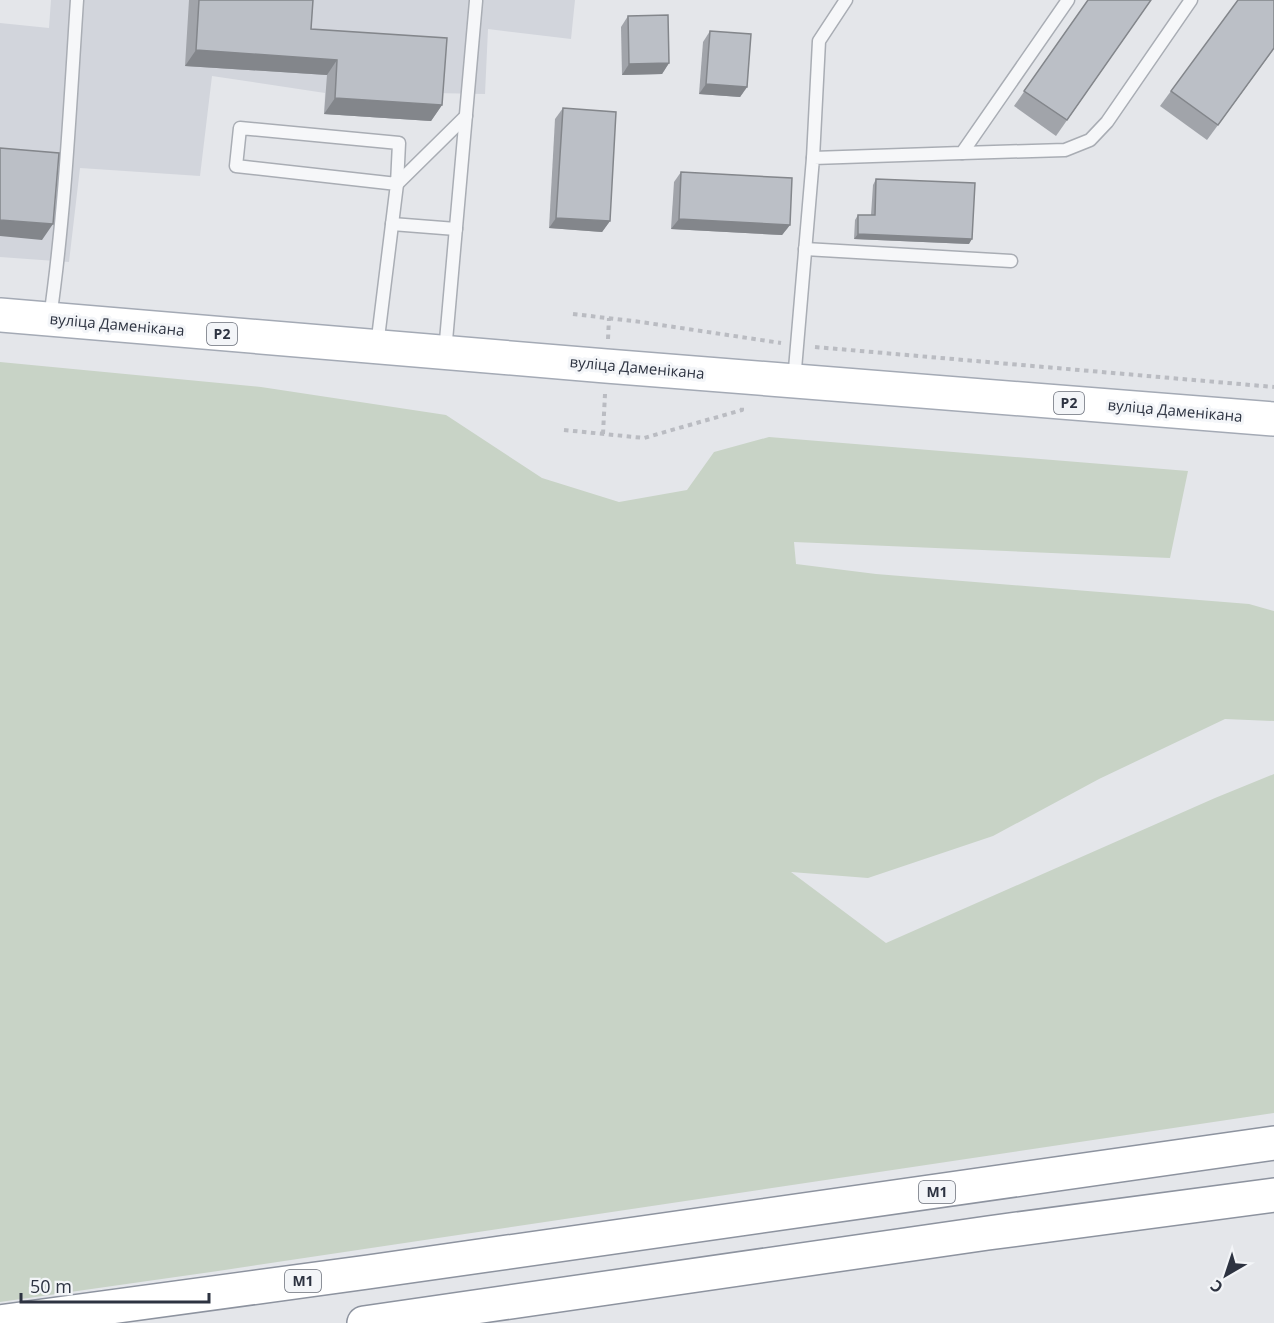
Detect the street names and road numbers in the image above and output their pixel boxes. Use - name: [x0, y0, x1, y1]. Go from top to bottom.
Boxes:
- street label: вуліца Даменікана: [49, 308, 185, 340]
- road number: Р2: [207, 323, 237, 345]
- street label: вуліца Даменікана: [569, 351, 705, 383]
- road number: Р2: [1054, 392, 1084, 414]
- street label: вуліца Даменікана: [1107, 394, 1243, 426]
- road number: М1: [919, 1181, 955, 1203]
- road number: М1: [285, 1270, 321, 1292]

